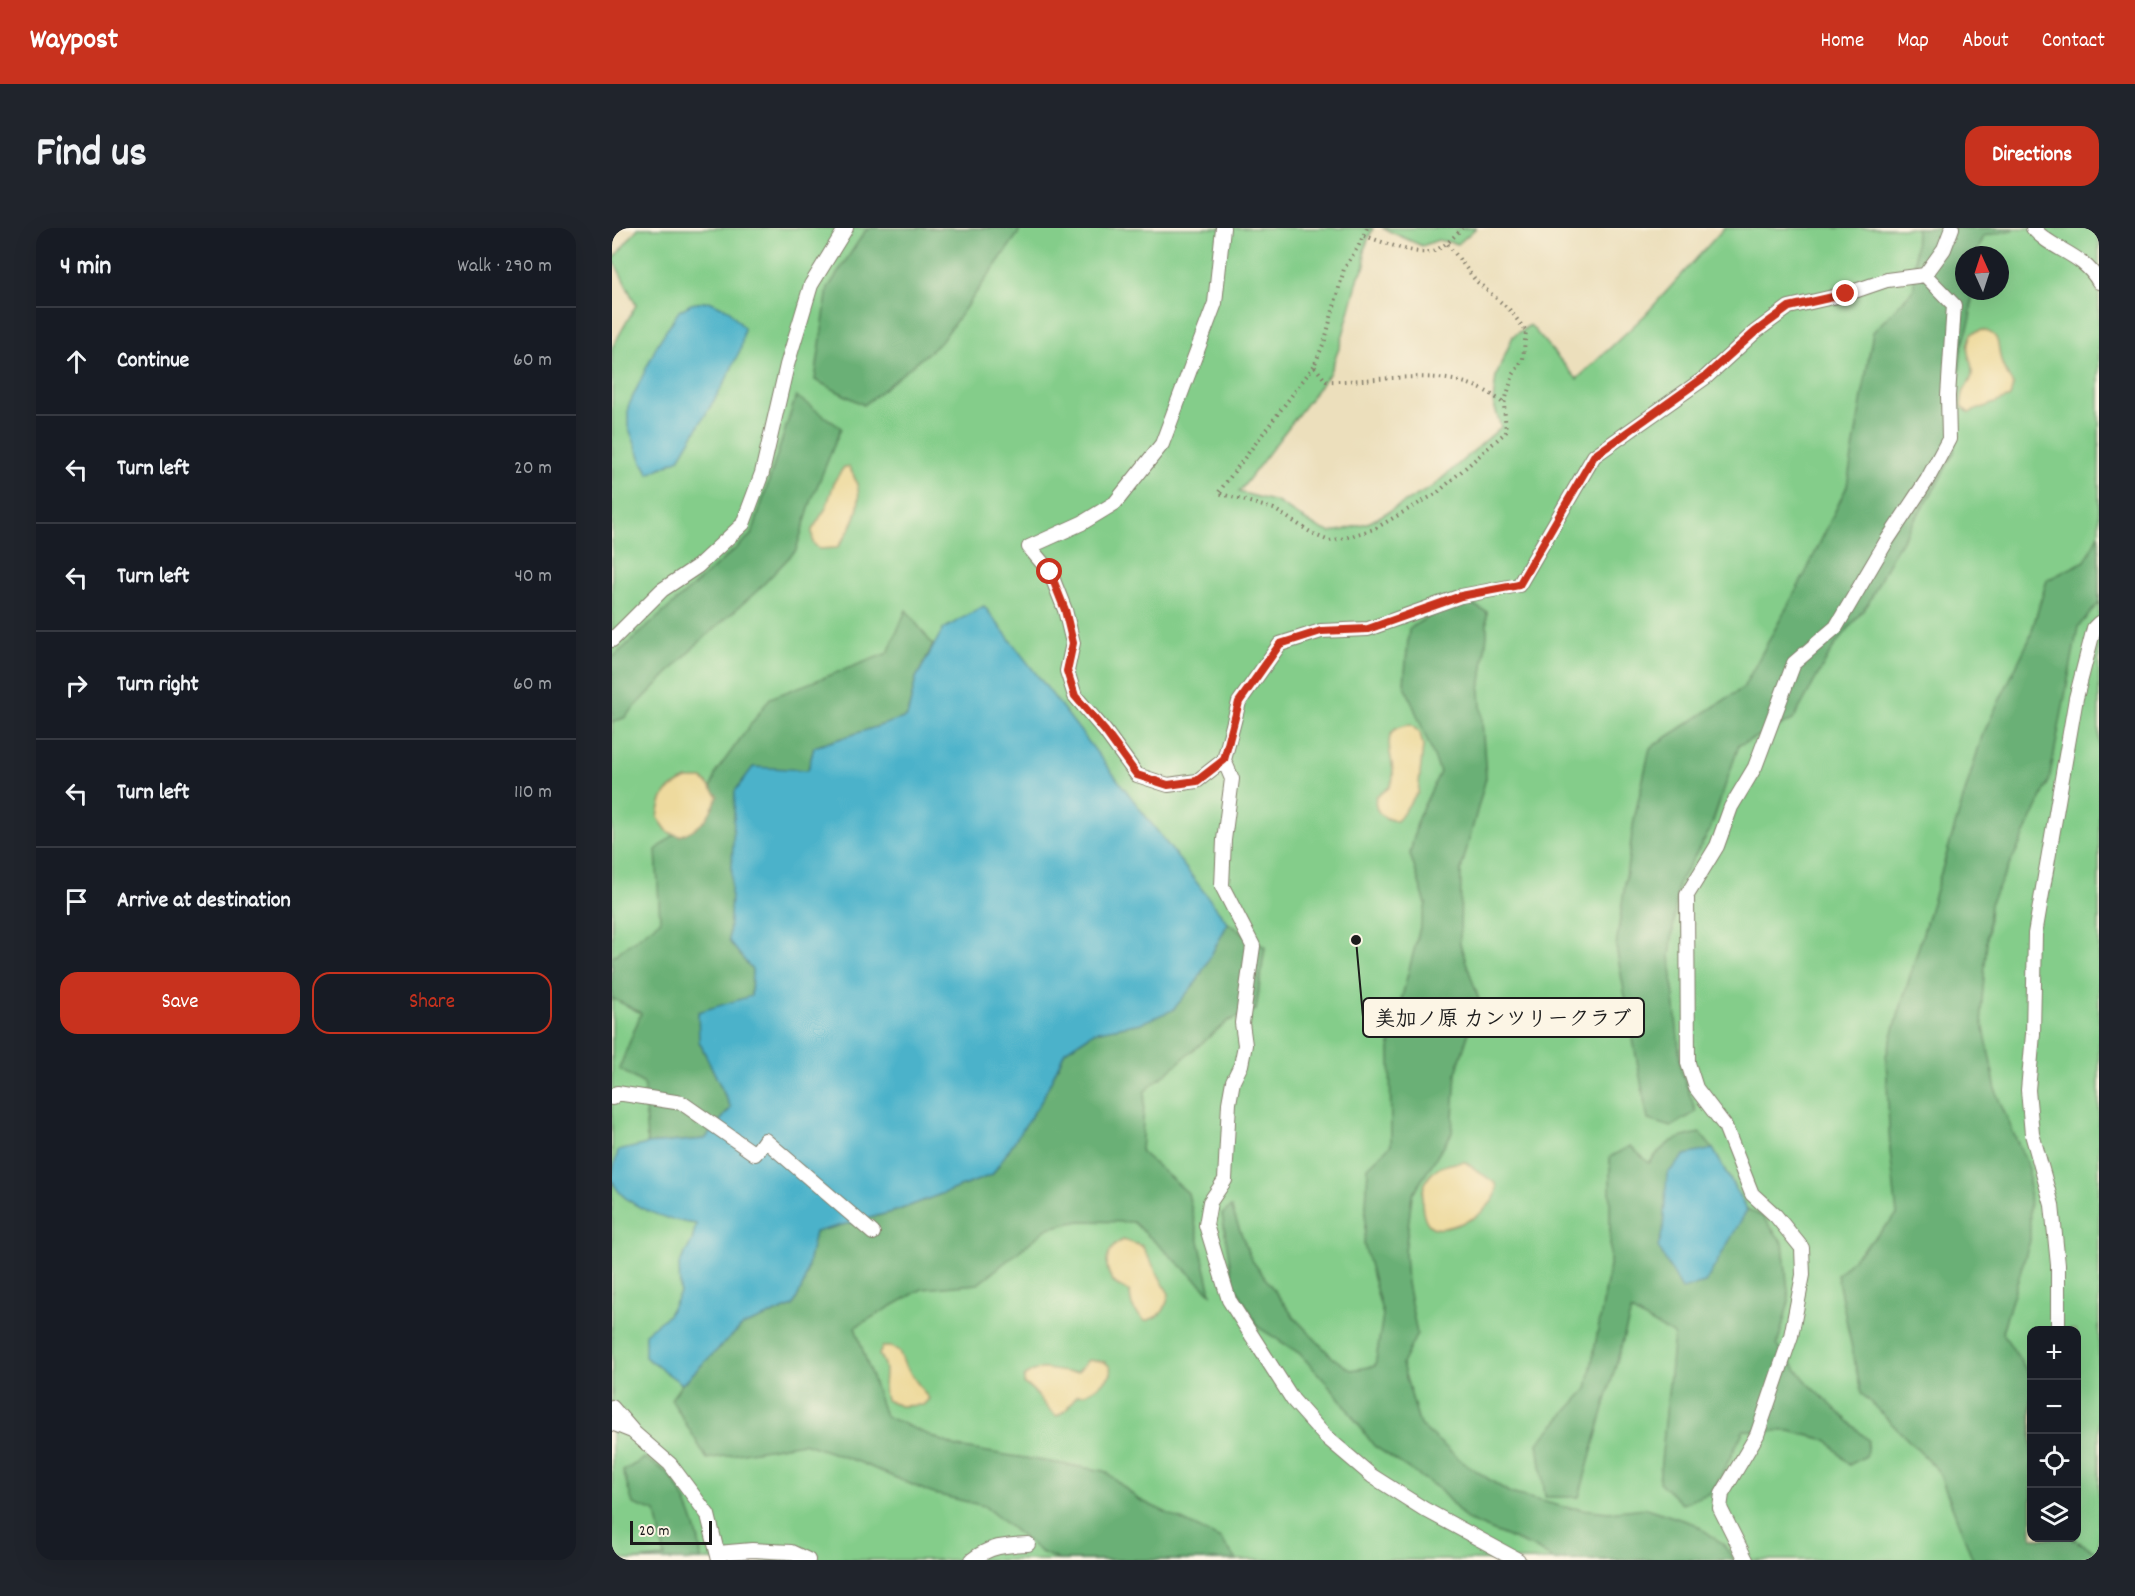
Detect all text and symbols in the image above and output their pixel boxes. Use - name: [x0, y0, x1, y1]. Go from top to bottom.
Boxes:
- text: Waypost: [30, 22, 118, 62]
- text: Home: [1820, 27, 1864, 57]
- text: Map: [1897, 27, 1929, 57]
- text: About: [1962, 27, 2009, 57]
- text: Contact: [2042, 27, 2105, 57]
- text: Find us: [36, 126, 147, 186]
- button: Directions: [1965, 126, 2099, 186]
- north arrow: [1955, 246, 2009, 300]
- text: 4 min: [60, 249, 111, 286]
- text: Walk · 290 m: [457, 253, 552, 281]
- route end: [1832, 280, 1858, 306]
- icon: ahead: [60, 345, 93, 378]
- text: Continue: [117, 346, 189, 377]
- text: 60 m: [513, 347, 552, 375]
- icon: left: [60, 453, 93, 486]
- text: Turn left: [117, 454, 189, 485]
- text: 20 m: [514, 455, 552, 483]
- route start: [1036, 558, 1062, 584]
- icon: left: [60, 561, 93, 594]
- text: Turn left: [117, 562, 189, 593]
- text: 40 m: [514, 563, 552, 591]
- icon: right: [60, 669, 93, 702]
- text: Turn right: [117, 670, 199, 701]
- text: 60 m: [513, 671, 552, 699]
- icon: left: [60, 777, 93, 810]
- text: Turn left: [117, 778, 189, 809]
- text: 110 m: [514, 779, 552, 807]
- icon: arrive: [60, 885, 93, 918]
- text: Arrive at destination: [117, 886, 291, 917]
- button: Save: [60, 972, 300, 1034]
- button: Share: [312, 972, 552, 1034]
- callout: 美加ノ原 カンツリークラブ: [1363, 998, 1644, 1037]
- text: 美加ノ原 カンツリークラブ: [1375, 1006, 1631, 1036]
- map controls: [2027, 1326, 2081, 1542]
- button: +: [2027, 1326, 2081, 1380]
- button: −: [2027, 1380, 2081, 1434]
- button: locate: [2027, 1434, 2081, 1488]
- button: layers: [2027, 1488, 2081, 1542]
- scale bar: [630, 1518, 712, 1546]
- text: 20 m: [639, 1520, 669, 1543]

